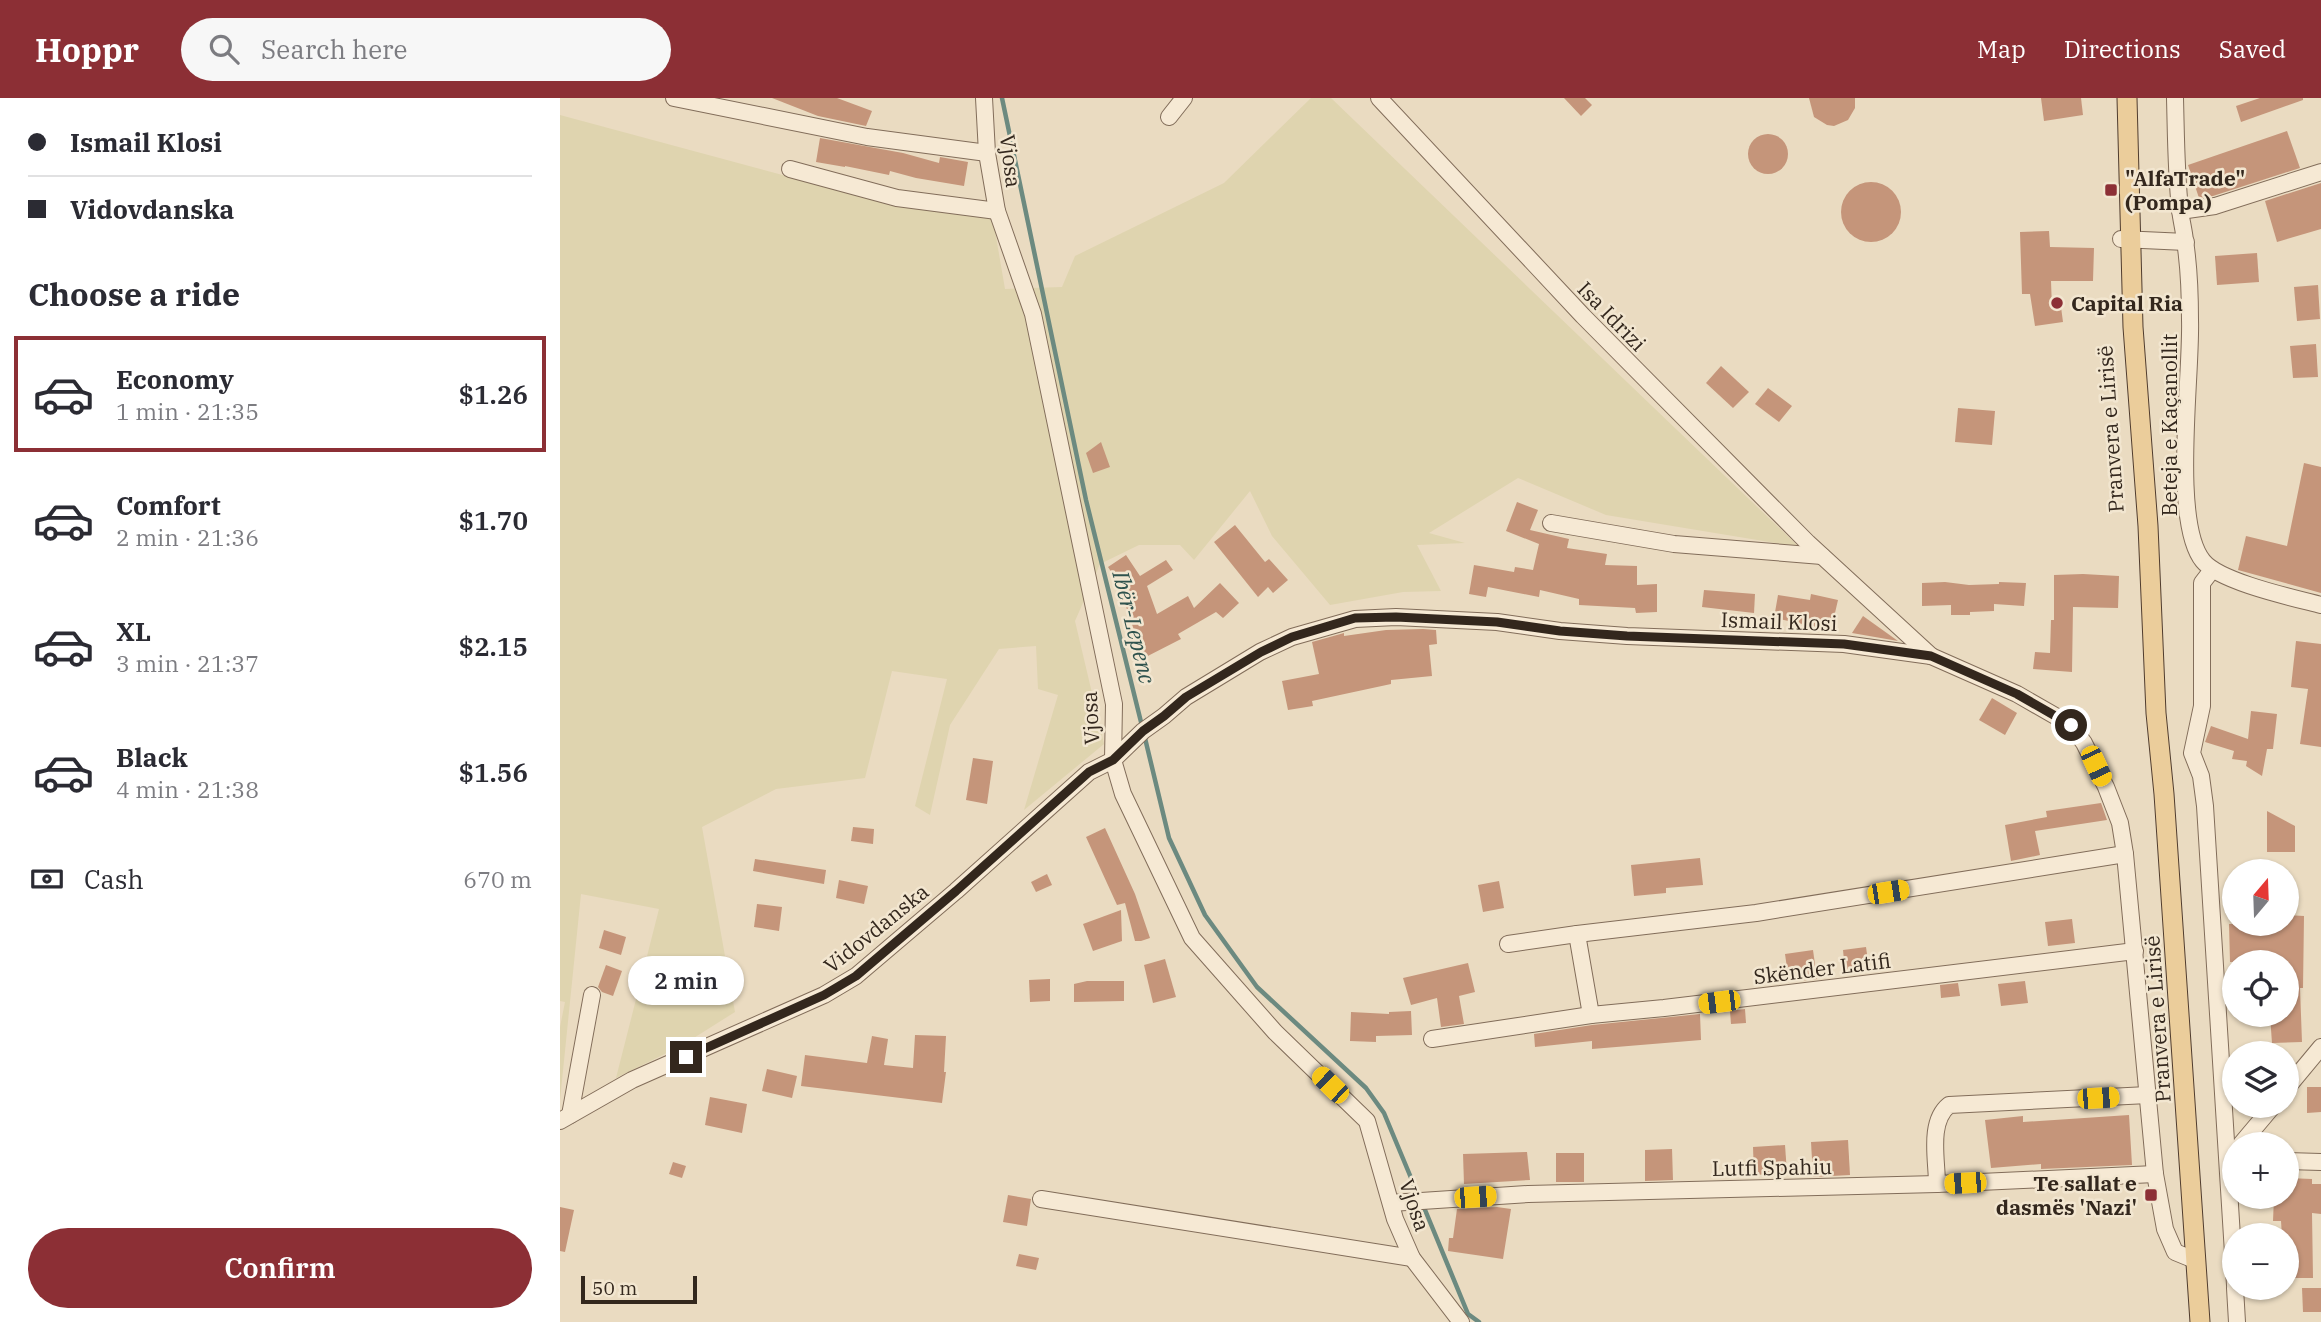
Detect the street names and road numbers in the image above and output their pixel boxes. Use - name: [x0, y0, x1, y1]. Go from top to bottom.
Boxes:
- street label: Vjosa: [994, 133, 1028, 189]
- street label: Isa Idrizi: [1572, 275, 1652, 357]
- street label: Beteja e Kaçanollit: [2155, 334, 2183, 516]
- street label: Pranvera e Lirisë: [2090, 345, 2130, 513]
- street label: Ismail Klosi: [1720, 605, 1838, 637]
- street label: Vjosa: [1075, 691, 1105, 745]
- street label: Vidovdanska: [818, 877, 934, 979]
- street label: Pranvera e Lirisë: [2137, 935, 2177, 1103]
- street label: Skënder Latifi: [1752, 946, 1892, 990]
- street label: Lutfi Spahiu: [1712, 1152, 1832, 1182]
- street label: Vjosa: [1393, 1175, 1437, 1235]

